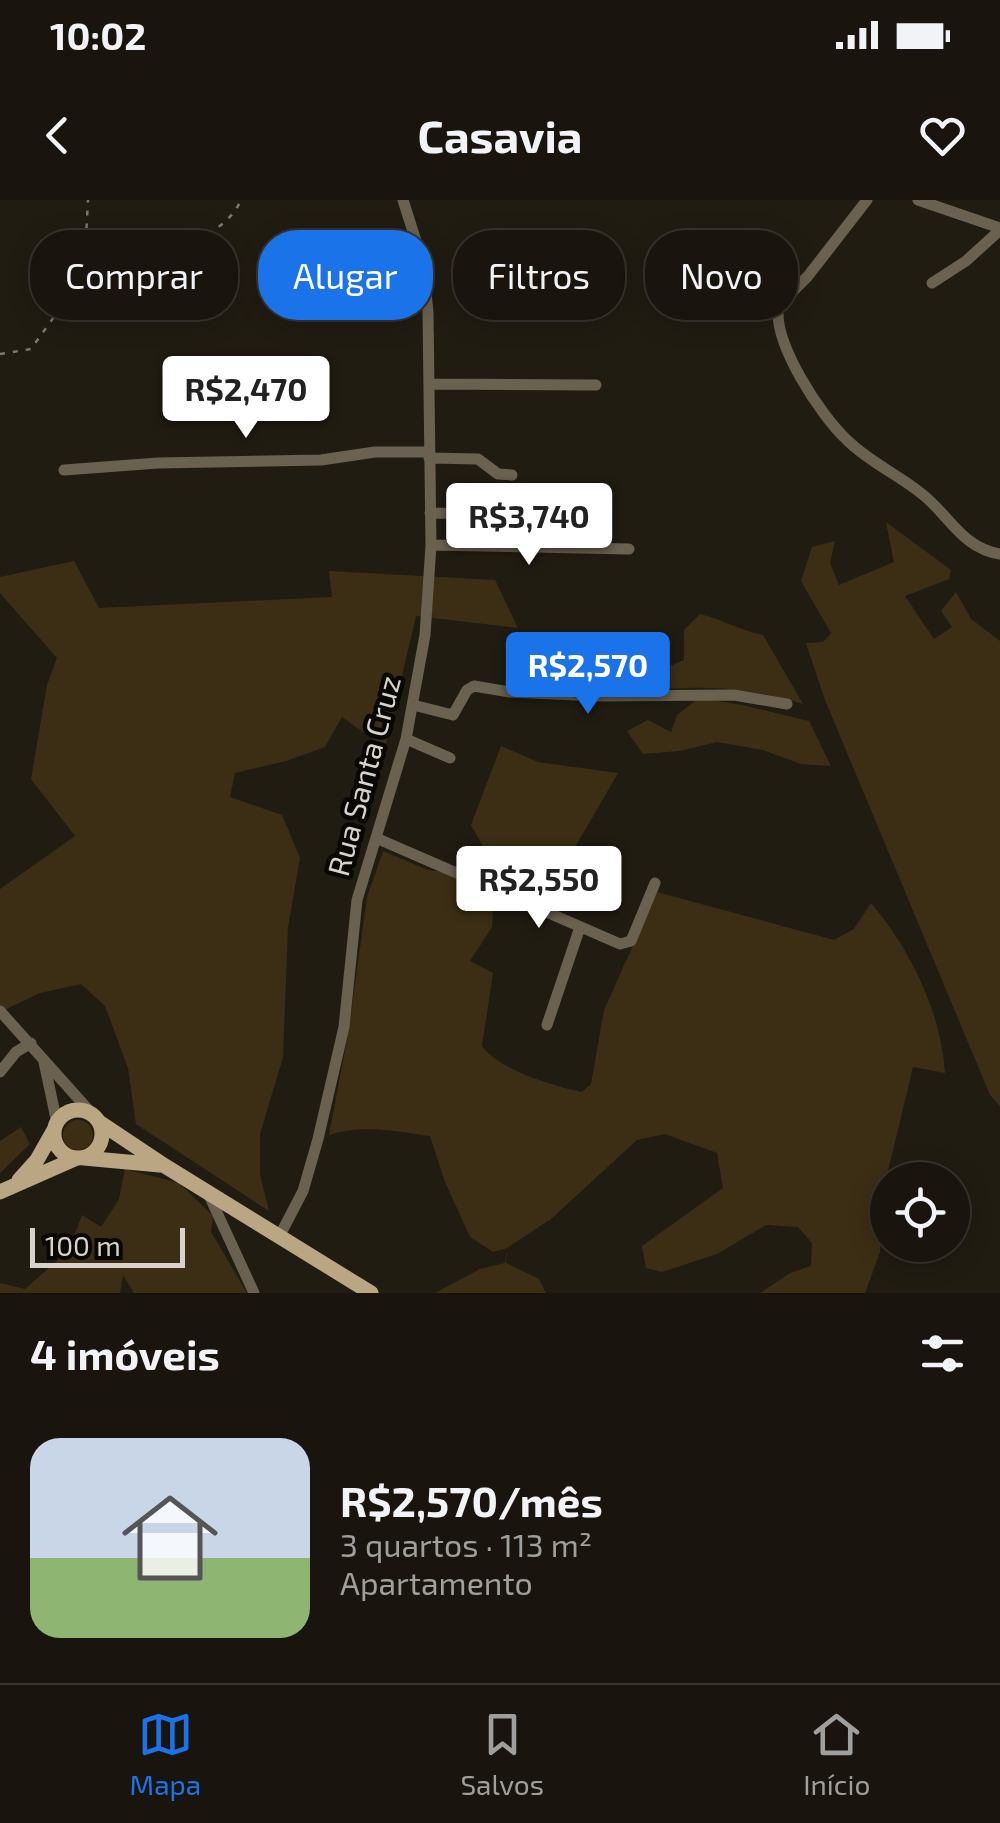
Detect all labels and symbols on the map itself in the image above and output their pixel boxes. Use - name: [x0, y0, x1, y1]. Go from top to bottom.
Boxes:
- pin: R$2,470: [154, 356, 338, 441]
- pin: R$3,740: [437, 483, 621, 568]
- pin: R$2,570: [496, 632, 680, 717]
- street label: Rua Santa Cruz: [319, 671, 407, 879]
- pin: R$2,550: [447, 846, 631, 931]
- scale bar: [30, 1223, 185, 1268]

